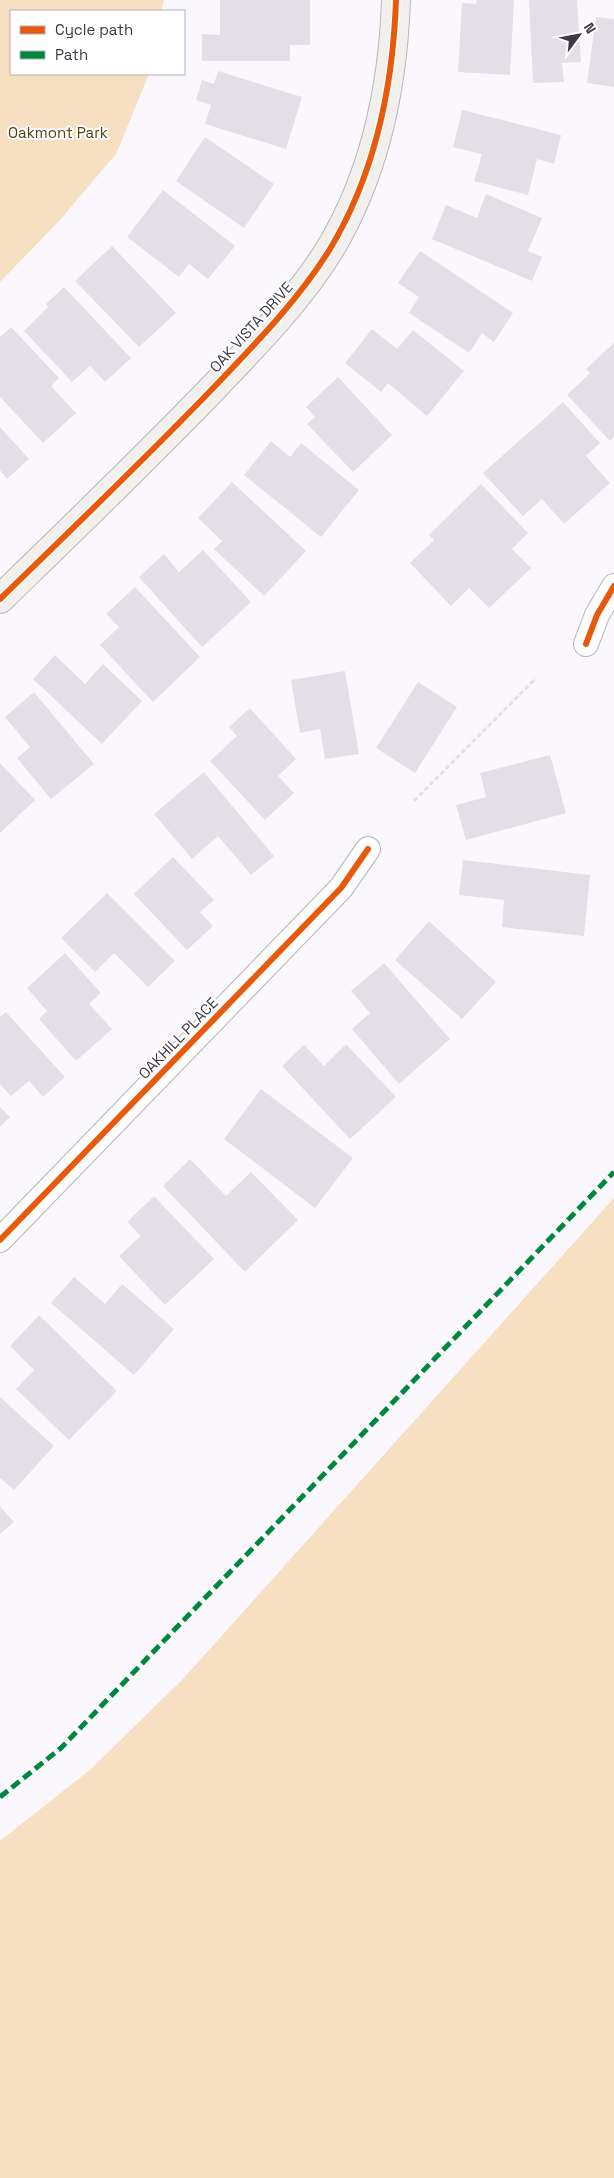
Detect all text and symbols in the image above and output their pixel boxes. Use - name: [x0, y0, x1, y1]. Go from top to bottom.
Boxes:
- legend: [10, 10, 185, 75]
- north arrow: [554, 10, 604, 60]
- text: N: [580, 19, 600, 37]
- text: Cycle path: [55, 20, 133, 39]
- text: Path: [55, 45, 88, 64]
- park label: Oakmont Park: [8, 123, 108, 142]
- street label: OAK VISTA DRIVE: [205, 278, 297, 376]
- street label: OAKHILL PLACE: [134, 993, 222, 1083]

